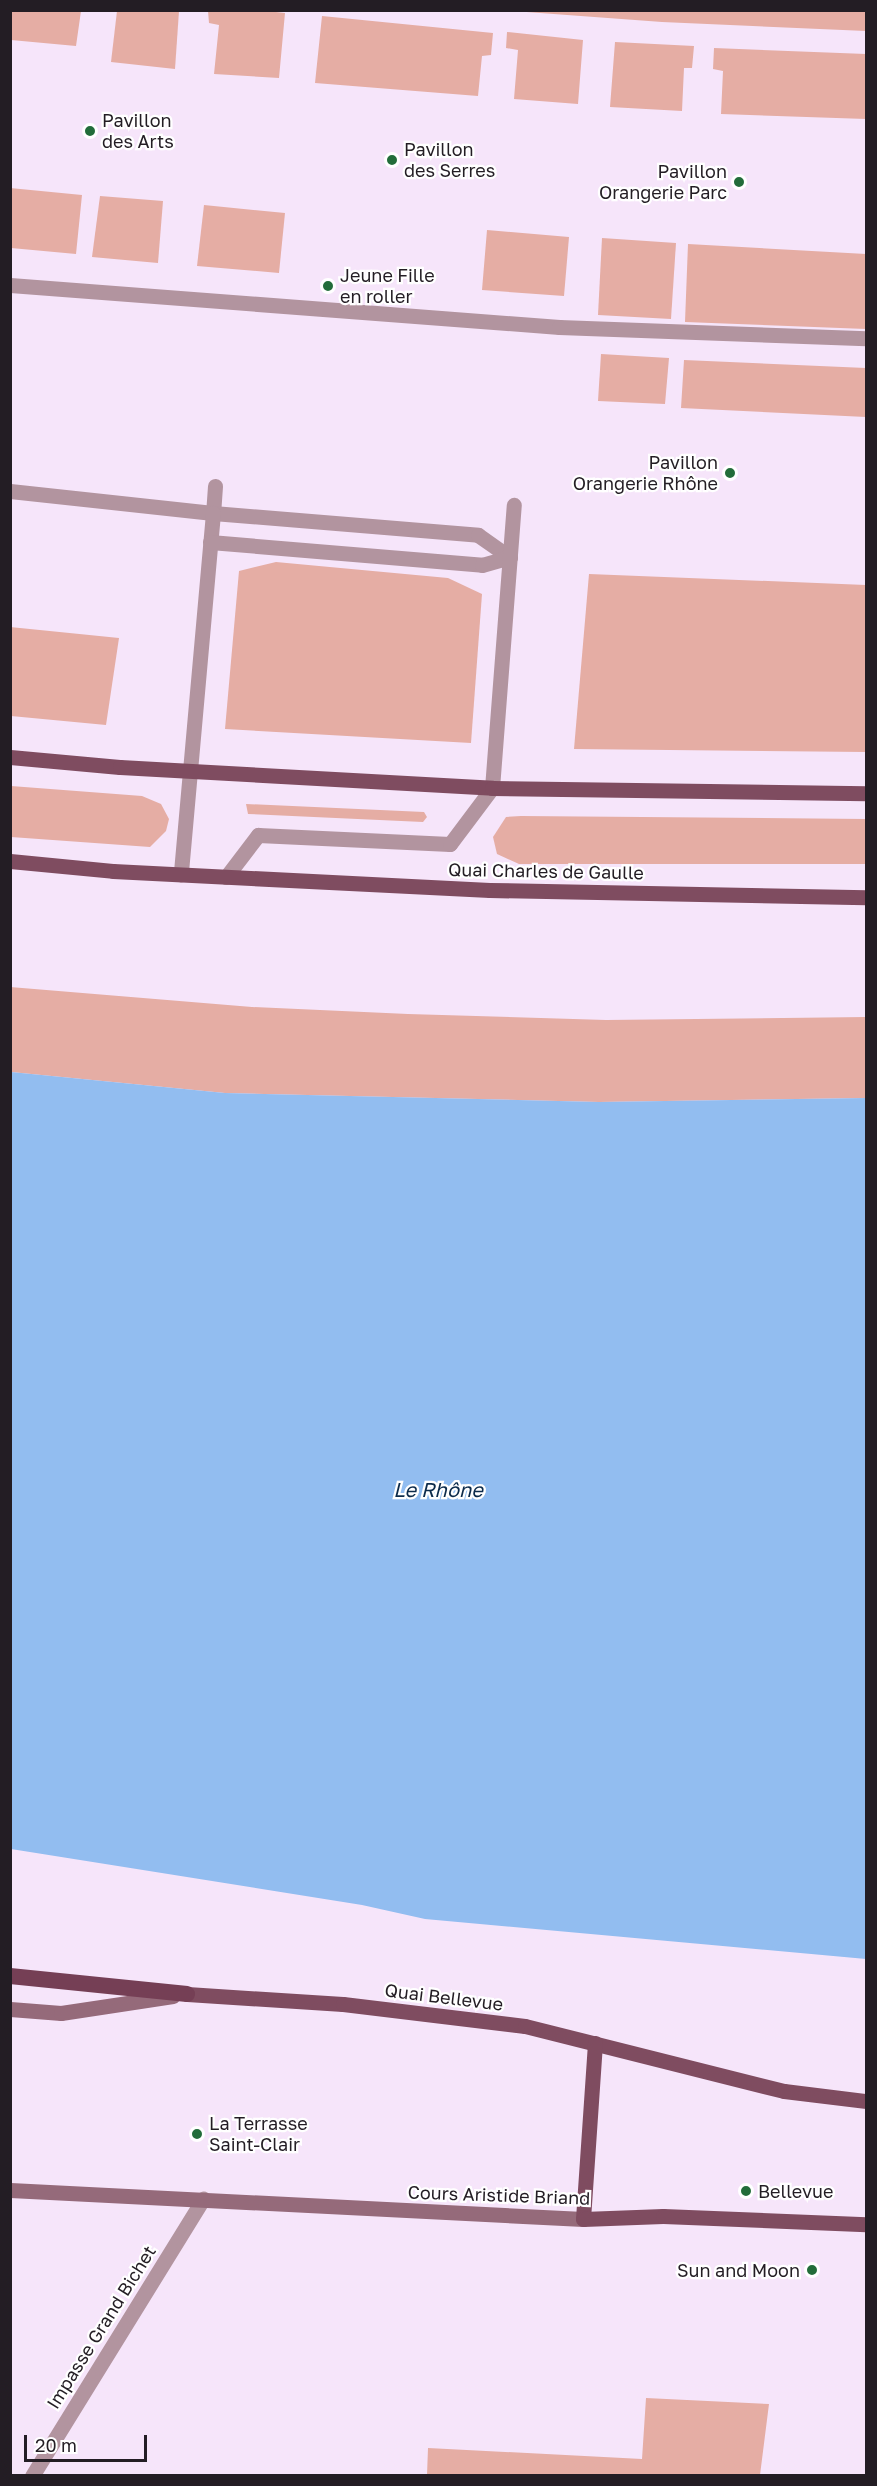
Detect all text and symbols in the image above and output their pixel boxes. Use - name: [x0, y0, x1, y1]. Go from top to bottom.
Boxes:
- place label: Pavillon des Arts: [102, 110, 174, 152]
- marker: Pavillon des Arts: [83, 124, 97, 138]
- place label: Pavillon des Serres: [404, 139, 495, 182]
- marker: Pavillon des Serres: [385, 153, 399, 167]
- place label: Pavillon Orangerie Parc: [599, 161, 727, 204]
- marker: Pavillon Orangerie Parc: [732, 175, 746, 189]
- place label: Jeune Fille en roller: [340, 265, 435, 308]
- marker: Jeune Fille en roller: [321, 279, 335, 293]
- place label: Pavillon Orangerie Rhône: [573, 452, 718, 494]
- marker: Pavillon Orangerie Rhône: [723, 466, 737, 480]
- street label: Quai Charles de Gaulle: [448, 858, 644, 884]
- water label: Le Rhône: [393, 1477, 483, 1501]
- street label: Quai Bellevue: [384, 1979, 504, 2015]
- place label: La Terrasse Saint-Clair: [209, 2113, 308, 2156]
- marker: La Terrasse Saint-Clair: [190, 2127, 204, 2141]
- place label: Bellevue: [758, 2180, 833, 2202]
- street label: Cours Aristide Briand: [407, 2181, 591, 2209]
- marker: Bellevue: [739, 2184, 753, 2198]
- street label: Impasse Grand Bichet: [42, 2241, 160, 2413]
- place label: Sun and Moon: [677, 2259, 800, 2281]
- marker: Sun and Moon: [805, 2263, 819, 2277]
- scale bar: [27, 2423, 150, 2461]
- text: 20 m: [35, 2434, 77, 2456]

